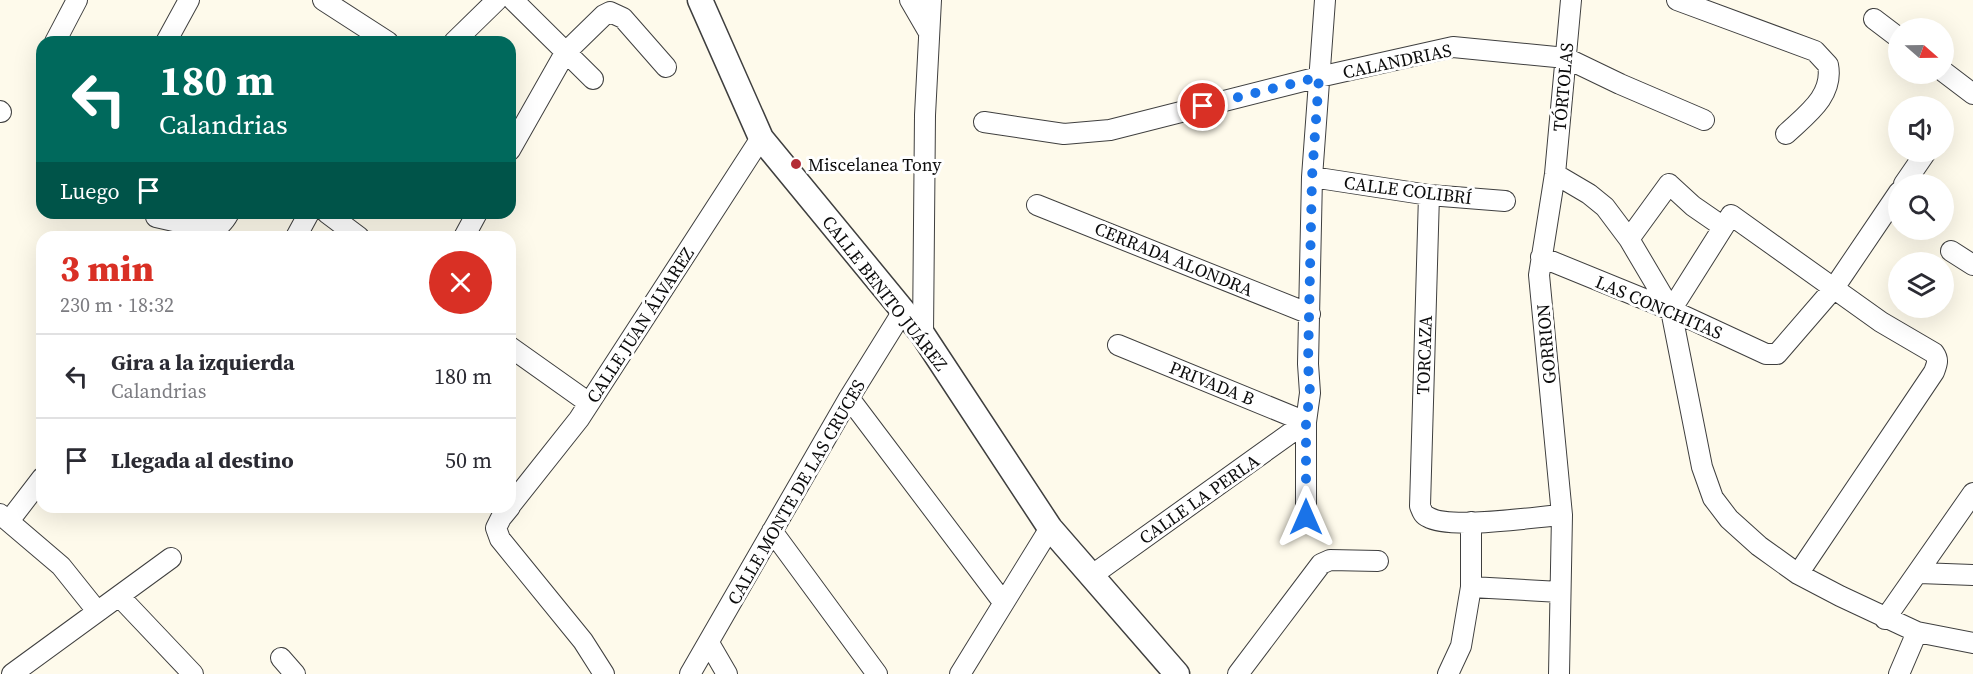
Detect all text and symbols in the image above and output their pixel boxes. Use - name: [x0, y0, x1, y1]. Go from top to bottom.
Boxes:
- north arrow: [1888, 18, 1954, 84]
- map controls: [1888, 18, 1954, 318]
- street label: CALANDRIAS: [1340, 37, 1454, 85]
- street label: TÓRTOLAS: [1547, 42, 1579, 132]
- text: 180 m: [159, 51, 274, 109]
- icon: left: [60, 60, 138, 138]
- pin: [1177, 80, 1228, 131]
- icon: arrive: [1186, 89, 1219, 122]
- button: sound: [1888, 96, 1954, 162]
- text: Calandrias: [159, 106, 288, 143]
- place label: Miscelanea Tony: [808, 152, 942, 177]
- marker: Miscelanea Tony: [789, 157, 803, 171]
- street label: CALLE COLIBRÍ: [1342, 170, 1474, 210]
- icon: arrive: [132, 174, 165, 207]
- button: search: [1888, 174, 1954, 240]
- text: Luego: [60, 176, 120, 206]
- street label: CALLE BENITO JUÁREZ: [816, 210, 954, 376]
- street label: CERRADA ALONDRA: [1091, 216, 1257, 302]
- street label: CALLE JUAN ÁLVAREZ: [580, 242, 700, 408]
- text: 3 min: [60, 244, 154, 293]
- button: close: [429, 251, 492, 314]
- button: layers: [1888, 252, 1954, 318]
- street label: LAS CONCHITAS: [1592, 269, 1726, 345]
- text: 230 m · 18:32: [60, 291, 174, 319]
- street label: GORRION: [1530, 303, 1562, 385]
- street label: TORCAZA: [1410, 315, 1438, 395]
- text: Gira a la izquierda: [111, 347, 295, 377]
- street label: PRIVADA B: [1166, 355, 1258, 411]
- icon: left: [60, 360, 93, 393]
- text: 180 m: [434, 361, 492, 391]
- street label: CALLE MONTE DE LAS CRUCES: [721, 375, 871, 609]
- text: Calandrias: [111, 377, 206, 405]
- icon: arrive: [60, 444, 93, 477]
- text: Llegada al destino: [111, 445, 294, 475]
- text: 50 m: [445, 445, 492, 475]
- street label: CALLE LA PERLA: [1134, 448, 1264, 550]
- position arrow: [1274, 485, 1338, 549]

